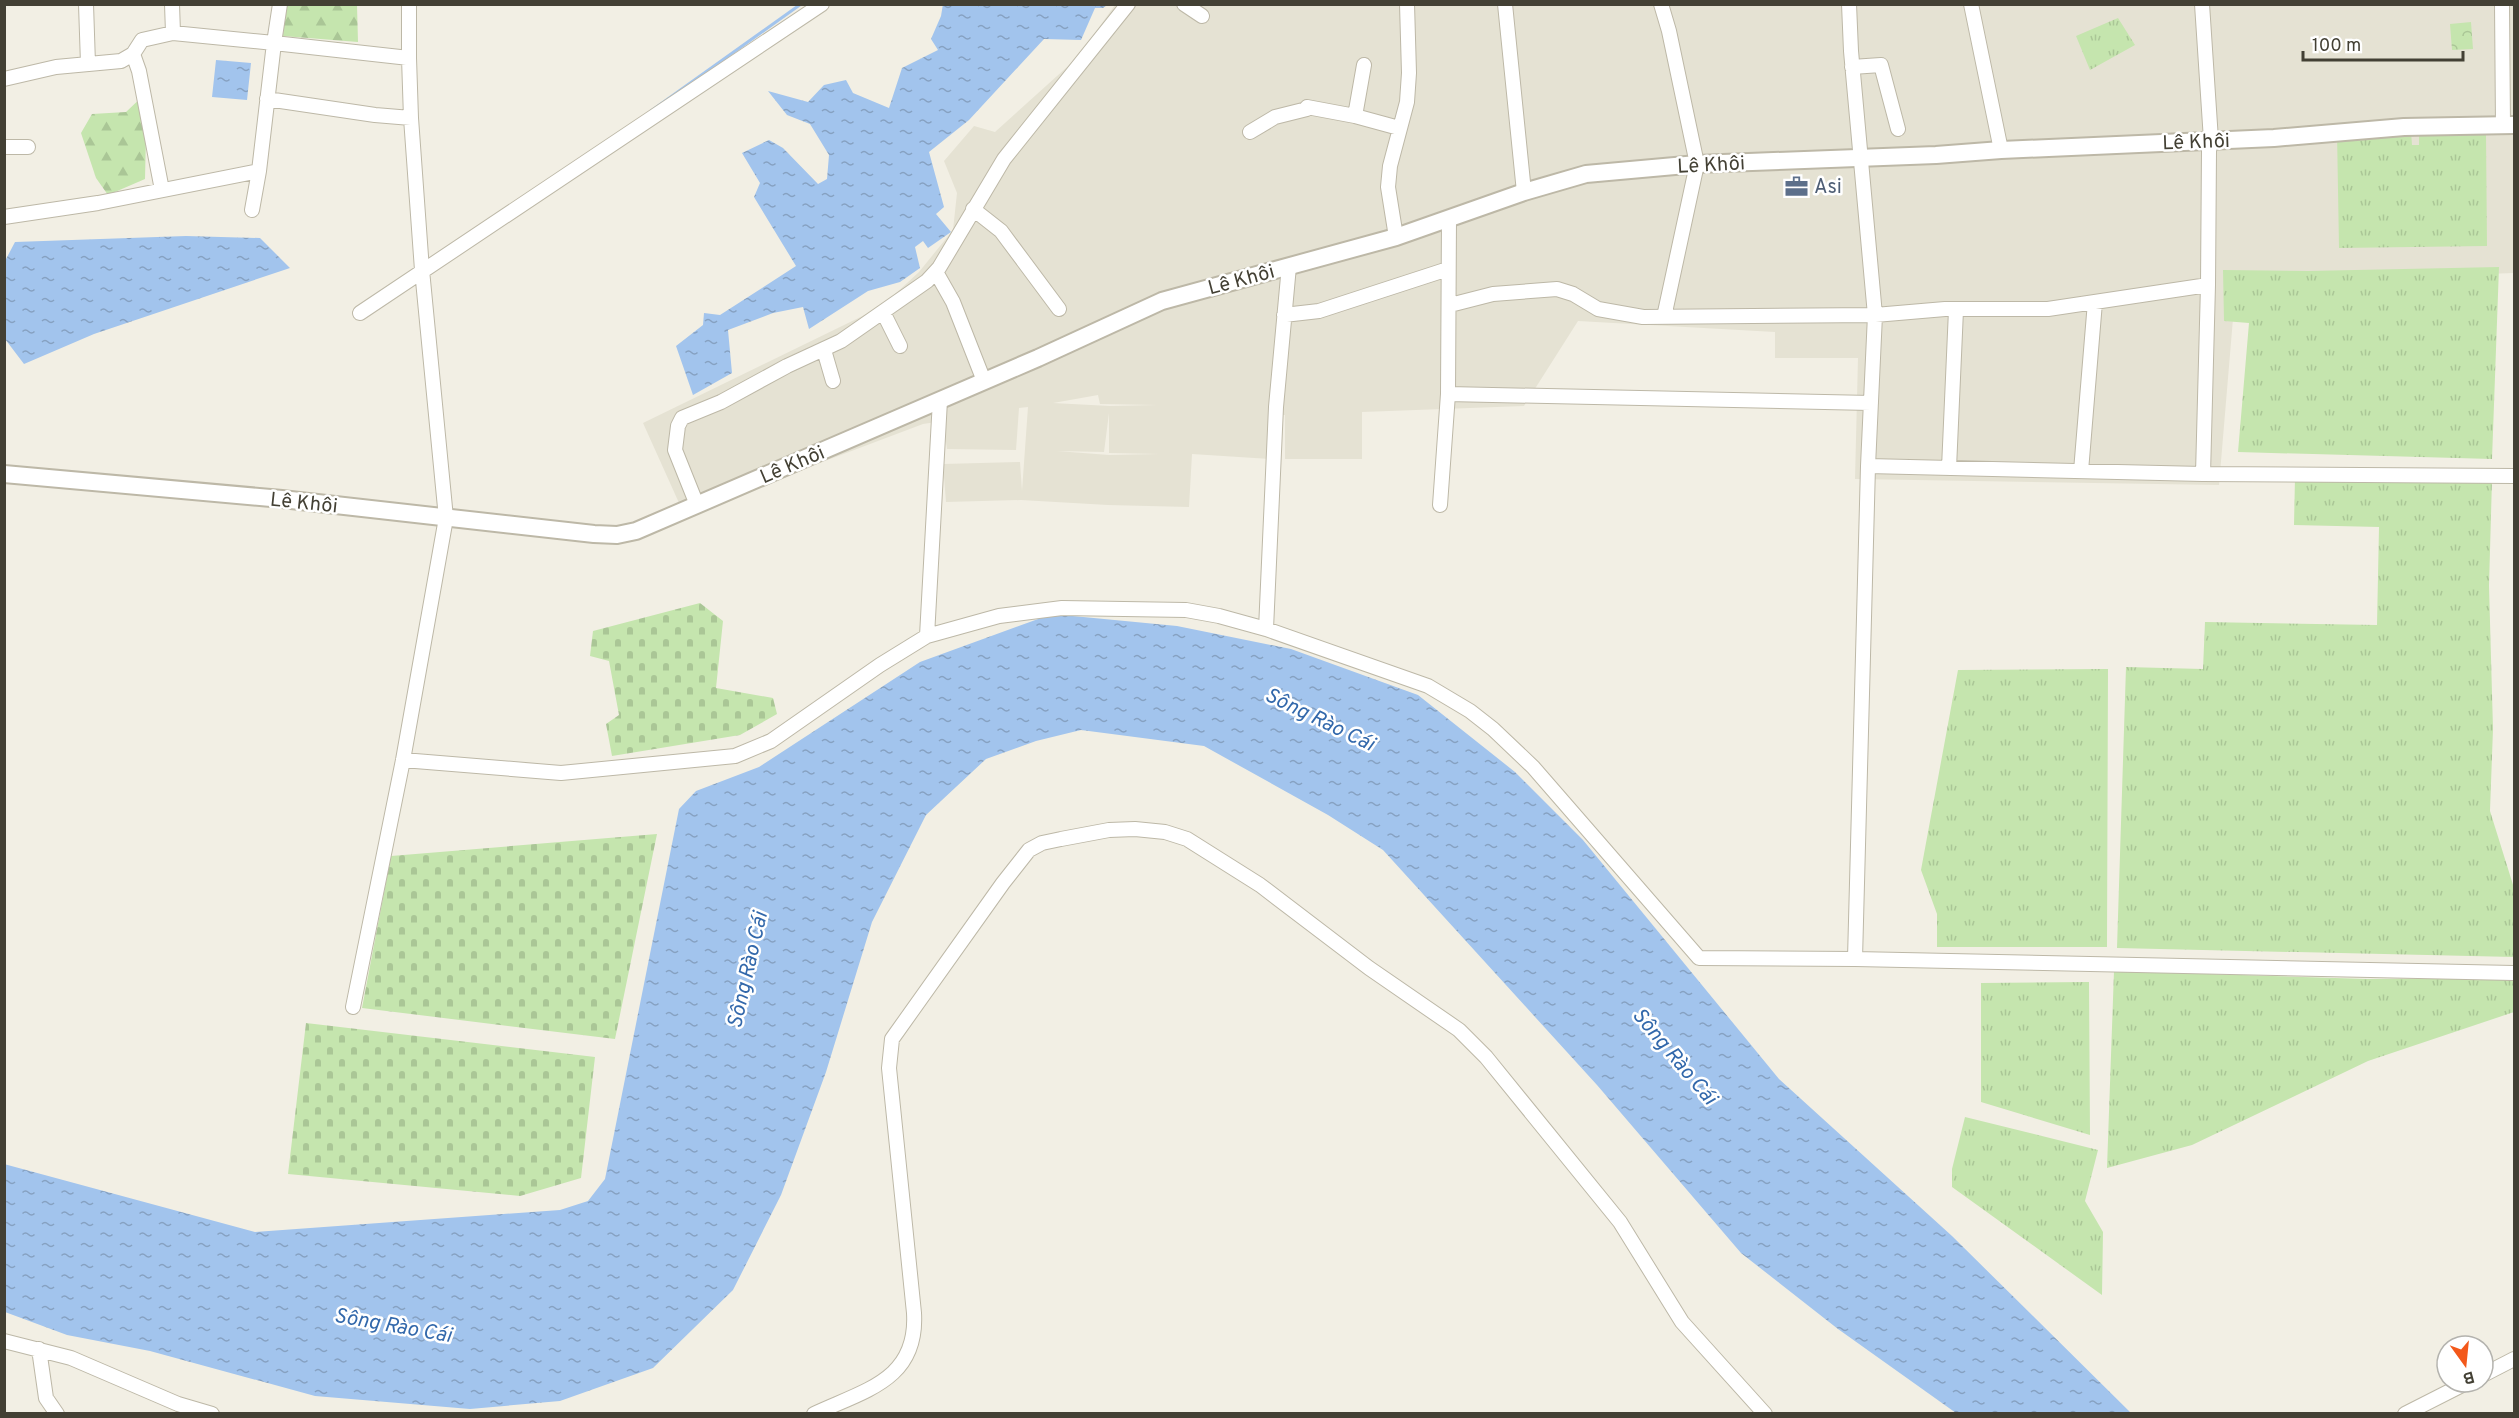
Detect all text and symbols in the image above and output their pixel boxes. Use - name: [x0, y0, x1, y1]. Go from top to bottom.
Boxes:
- scale bar: [2303, 24, 2464, 62]
- text: 100 m: [2312, 35, 2361, 58]
- street label: Lê Khôi: [2162, 129, 2230, 157]
- street label: Lê Khôi: [1677, 151, 1746, 181]
- office icon: Asi: [1783, 173, 1809, 199]
- place label: Asi: [1814, 175, 1842, 201]
- street label: Lê Khôi: [1205, 260, 1278, 302]
- street label: Lê Khôi: [757, 441, 829, 491]
- street label: Lê Khôi: [269, 488, 339, 520]
- water label: Sông Rào Cái: [1260, 682, 1380, 759]
- water label: Sông Rào Cái: [722, 908, 775, 1031]
- water label: Sông Rào Cái: [1625, 1003, 1724, 1113]
- water label: Sông Rào Cái: [332, 1303, 455, 1350]
- north arrow: [2435, 1334, 2495, 1394]
- text: B: [2460, 1365, 2476, 1388]

